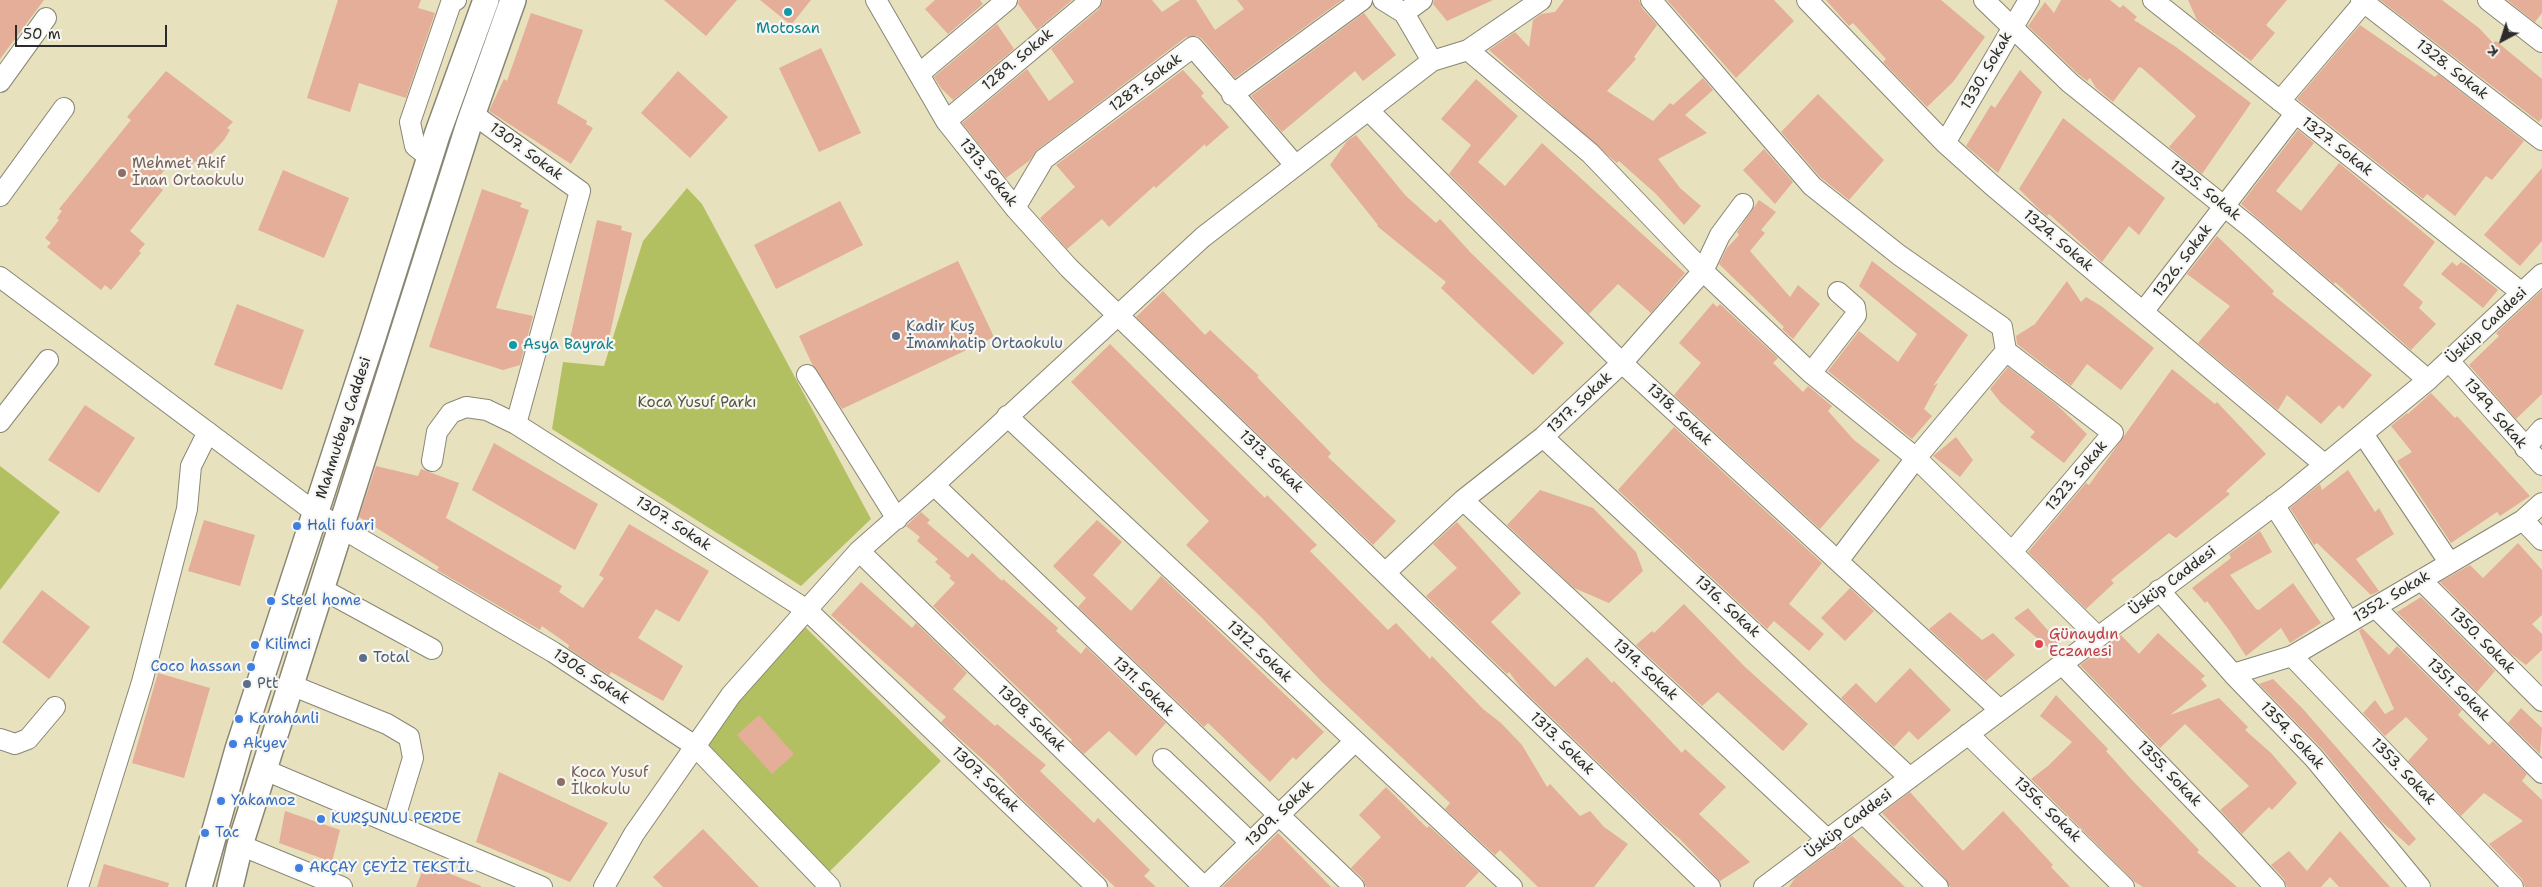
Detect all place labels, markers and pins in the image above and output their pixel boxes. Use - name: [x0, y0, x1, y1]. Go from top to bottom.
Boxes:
- marker: Motosan: [782, 6, 794, 18]
- place label: Motosan: [756, 20, 820, 38]
- place label: Mehmet Akif İnan Ortaokulu: [132, 155, 244, 190]
- marker: Mehmet Akif İnan Ortaokulu: [116, 167, 128, 179]
- place label: Kadir Kuş İmamhatip Ortaokulu: [906, 318, 1063, 353]
- marker: Kadir Kuş İmamhatip Ortaokulu: [890, 330, 902, 342]
- place label: Asya Bayrak: [523, 336, 614, 354]
- marker: Asya Bayrak: [507, 339, 519, 351]
- place label: Hali fuari: [307, 517, 374, 535]
- marker: Hali fuari: [291, 520, 303, 532]
- place label: Steel home: [281, 592, 361, 610]
- marker: Steel home: [265, 595, 277, 607]
- place label: Günaydın Eczanesi: [2049, 626, 2118, 661]
- place label: Kilimci: [265, 636, 311, 654]
- marker: Günaydın Eczanesi: [2033, 638, 2045, 650]
- marker: Kilimci: [249, 639, 261, 651]
- place label: Total: [373, 649, 409, 667]
- marker: Total: [357, 652, 369, 664]
- place label: Coco hassan: [150, 658, 241, 676]
- marker: Coco hassan: [245, 661, 257, 673]
- place label: Ptt: [257, 675, 278, 693]
- marker: Ptt: [241, 678, 253, 690]
- place label: Karahanli: [249, 710, 319, 728]
- marker: Karahanli: [233, 713, 245, 725]
- place label: Akyev: [243, 735, 287, 753]
- marker: Akyev: [227, 738, 239, 750]
- place label: Koca Yusuf İlkokulu: [571, 764, 649, 799]
- marker: Koca Yusuf İlkokulu: [555, 776, 567, 788]
- place label: Yakamoz: [231, 792, 296, 810]
- marker: Yakamoz: [215, 795, 227, 807]
- place label: KURŞUNLU PERDE: [331, 810, 461, 828]
- marker: KURŞUNLU PERDE: [315, 813, 327, 825]
- place label: Tac: [215, 824, 239, 842]
- marker: Tac: [199, 827, 211, 839]
- place label: AKÇAY ÇEYİZ TEKSTİL: [309, 859, 474, 877]
- marker: AKÇAY ÇEYİZ TEKSTİL: [293, 862, 305, 874]

